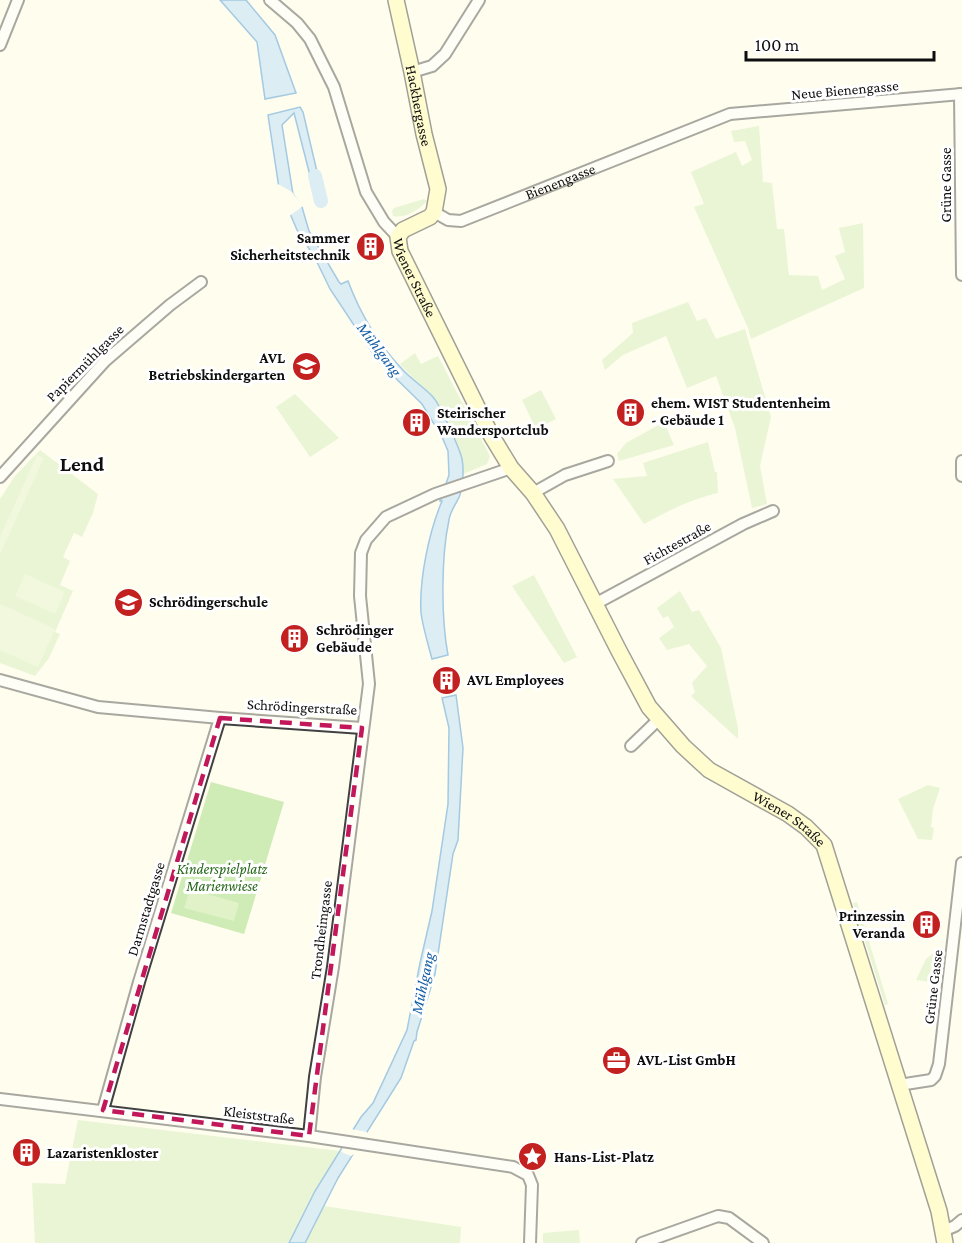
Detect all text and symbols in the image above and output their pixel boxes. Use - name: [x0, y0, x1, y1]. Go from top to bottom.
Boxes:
- scale bar: [746, 24, 934, 62]
- text: 100 m: [755, 35, 800, 55]
- street label: Hackhergasse: [403, 63, 435, 148]
- street label: Neue Bienengasse: [791, 77, 900, 104]
- street label: Grüne Gasse: [938, 147, 954, 223]
- street label: Bienengasse: [523, 160, 598, 203]
- place label: Sammer Sicherheitstechnik: [230, 230, 351, 263]
- building icon: Sammer Sicherheitstechnik: [355, 231, 387, 263]
- street label: Wiener Straße: [390, 237, 440, 320]
- water label: Mühlgang: [353, 318, 406, 381]
- street label: Papiermühlgasse: [43, 321, 128, 406]
- place label: AVL Betriebskindergarten: [149, 350, 286, 383]
- school or university icon: AVL Betriebskindergarten: [290, 351, 322, 383]
- place label: ehem. WIST Studentenheim - Gebäude 1: [651, 395, 831, 428]
- building icon: ehem. WIST Studentenheim - Gebäude 1: [614, 396, 646, 428]
- place label: Steirischer Wandersportclub: [436, 405, 549, 438]
- building icon: Steirischer Wandersportclub: [400, 406, 432, 438]
- district label: Lend: [60, 452, 105, 476]
- street label: Fichtestraße: [640, 518, 714, 568]
- school or university icon: Schrödingerschule: [112, 586, 144, 618]
- place label: Schrödingerschule: [149, 594, 268, 610]
- place label: Schrödinger Gebäude: [316, 622, 394, 655]
- building icon: Schrödinger Gebäude: [279, 623, 311, 655]
- building icon: AVL Employees: [430, 664, 462, 696]
- place label: AVL Employees: [466, 672, 564, 688]
- street label: Schrödingerstraße: [246, 696, 358, 719]
- street label: Wiener Straße: [750, 788, 829, 850]
- street label: Darmstadtgasse: [124, 860, 169, 958]
- park label: Kinderspielplatz Marienwiese: [176, 861, 268, 894]
- street label: Trondheimgasse: [307, 879, 336, 981]
- place label: Prinzessin Veranda: [839, 908, 906, 941]
- building icon: Prinzessin Veranda: [910, 909, 942, 941]
- street label: Grüne Gasse: [920, 948, 946, 1025]
- water label: Mühlgang: [407, 950, 438, 1017]
- office icon: AVL-List GmbH: [600, 1044, 632, 1076]
- place label: AVL-List GmbH: [636, 1052, 736, 1068]
- street label: Kleiststraße: [223, 1103, 296, 1127]
- building icon: Lazaristenkloster: [10, 1137, 42, 1169]
- place icon: Hans-List-Platz: [517, 1141, 549, 1173]
- place label: Lazaristenkloster: [47, 1145, 158, 1161]
- place label: Hans-List-Platz: [554, 1149, 654, 1165]

